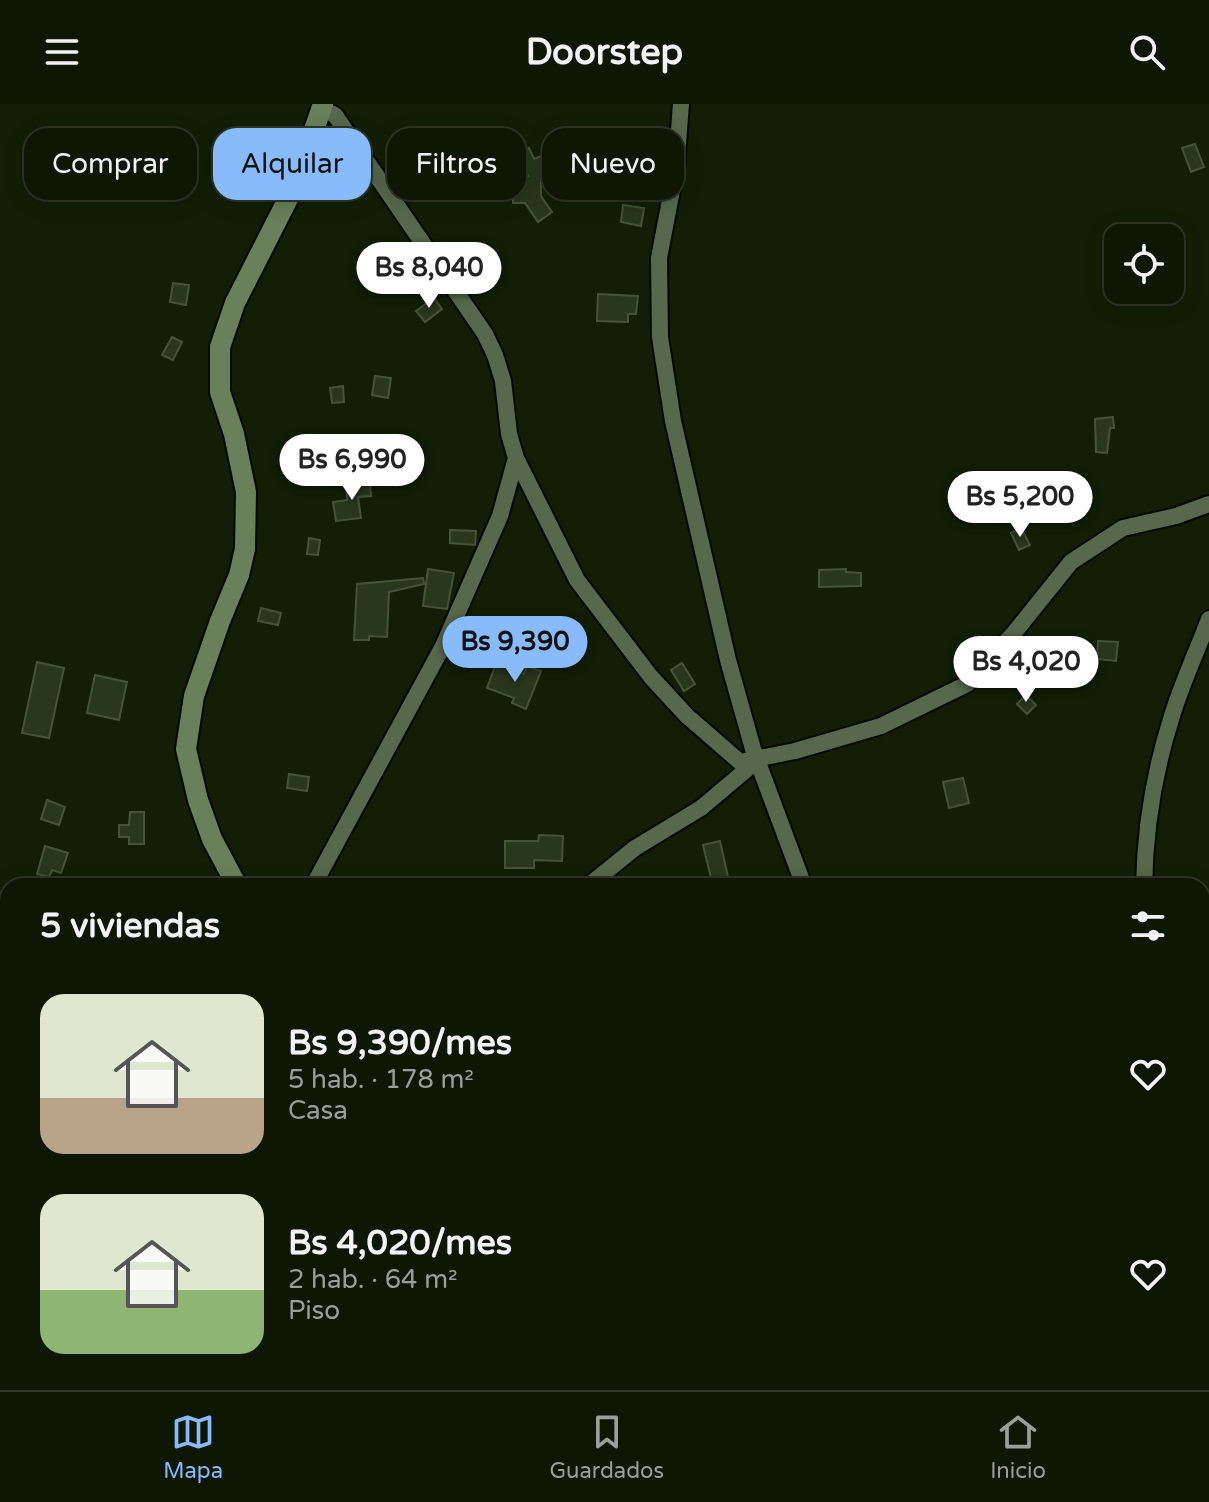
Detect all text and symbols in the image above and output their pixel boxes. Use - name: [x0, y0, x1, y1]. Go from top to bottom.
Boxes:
- icon: menu: [40, 30, 84, 74]
- icon: search: [1125, 30, 1169, 74]
- text: Doorstep: [526, 31, 683, 74]
- chip: Comprar: [24, 128, 197, 200]
- chip: Alquilar: [213, 128, 371, 200]
- chip: Filtros: [387, 128, 526, 200]
- chip: Nuevo: [542, 128, 684, 200]
- map controls: [1104, 224, 1184, 304]
- button: locate: [1104, 224, 1184, 304]
- pin: Bs 8,040: [346, 242, 512, 310]
- text: Bs 8,040: [374, 252, 484, 283]
- pin: Bs 6,990: [269, 434, 435, 502]
- text: Bs 6,990: [297, 444, 407, 475]
- pin: Bs 5,200: [937, 471, 1103, 539]
- text: Bs 5,200: [966, 481, 1074, 512]
- pin: Bs 9,390: [432, 616, 598, 684]
- text: Bs 9,390: [460, 626, 570, 657]
- pin: Bs 4,020: [943, 636, 1109, 704]
- text: Bs 4,020: [971, 646, 1081, 677]
- icon: filters: [1126, 904, 1170, 948]
- text: 5 viviendas: [40, 906, 220, 947]
- text: Bs 9,390/mes: [288, 1023, 512, 1064]
- icon: home: [104, 1026, 200, 1122]
- icon: heart: [1126, 1052, 1170, 1096]
- text: 5 hab. · 178 m²: [288, 1064, 474, 1095]
- text: Casa: [288, 1095, 348, 1126]
- text: Bs 4,020/mes: [288, 1223, 512, 1264]
- icon: home: [104, 1226, 200, 1322]
- icon: heart: [1126, 1252, 1170, 1296]
- text: 2 hab. · 64 m²: [288, 1264, 458, 1295]
- text: Piso: [288, 1295, 340, 1326]
- tab: Mapa: [163, 1410, 223, 1484]
- tab: Guardados: [549, 1410, 664, 1484]
- tab: Inicio: [990, 1410, 1046, 1484]

